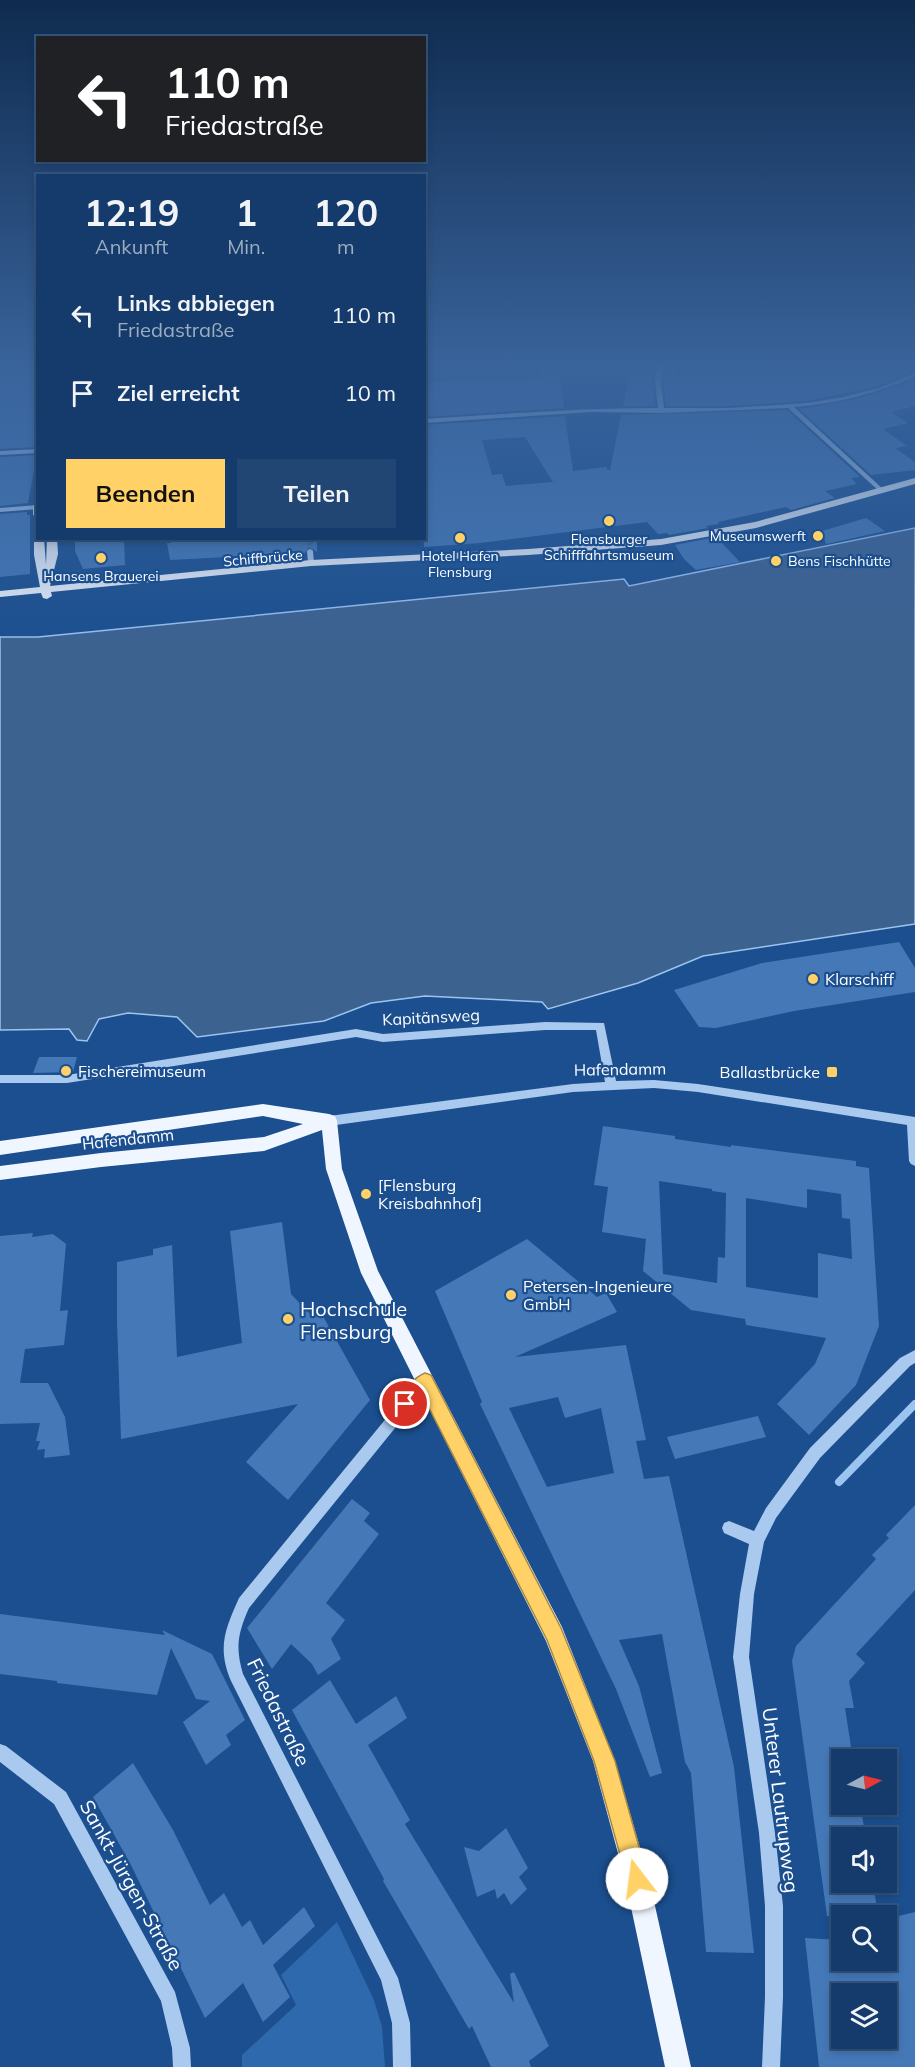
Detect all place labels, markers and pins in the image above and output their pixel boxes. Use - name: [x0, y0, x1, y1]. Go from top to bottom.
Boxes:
- marker: Flensburger Schifffahrtsmuseum: [602, 514, 616, 528]
- place label: Museumswerft: [710, 527, 806, 545]
- marker: Museumswerft: [811, 529, 825, 543]
- place label: Flensburger Schifffahrtsmuseum: [544, 530, 674, 564]
- marker: Hotel Hafen Flensburg: [453, 531, 467, 545]
- place label: Hotel Hafen Flensburg: [421, 547, 499, 581]
- marker: Hansens Brauerei: [94, 551, 108, 565]
- place label: Bens Fischhütte: [788, 552, 891, 570]
- marker: Bens Fischhütte: [769, 554, 783, 568]
- place label: Hansens Brauerei: [43, 567, 159, 585]
- place label: Klarschiff: [825, 969, 894, 989]
- marker: Klarschiff: [806, 972, 820, 986]
- place label: Fischereimuseum: [78, 1061, 206, 1081]
- place label: Ballastbrücke: [720, 1062, 820, 1082]
- marker: Fischereimuseum: [59, 1064, 73, 1078]
- marker: Ballastbrücke: [825, 1065, 839, 1079]
- place label: [Flensburg Kreisbahnhof]: [378, 1175, 482, 1213]
- marker: [Flensburg Kreisbahnhof]: [359, 1187, 373, 1201]
- place label: Petersen-Ingenieure GmbH: [523, 1276, 672, 1314]
- marker: Petersen-Ingenieure GmbH: [504, 1288, 518, 1302]
- place label: Hochschule Flensburg: [300, 1296, 407, 1344]
- marker: Hochschule Flensburg: [281, 1312, 295, 1326]
- pin: [379, 1378, 430, 1429]

